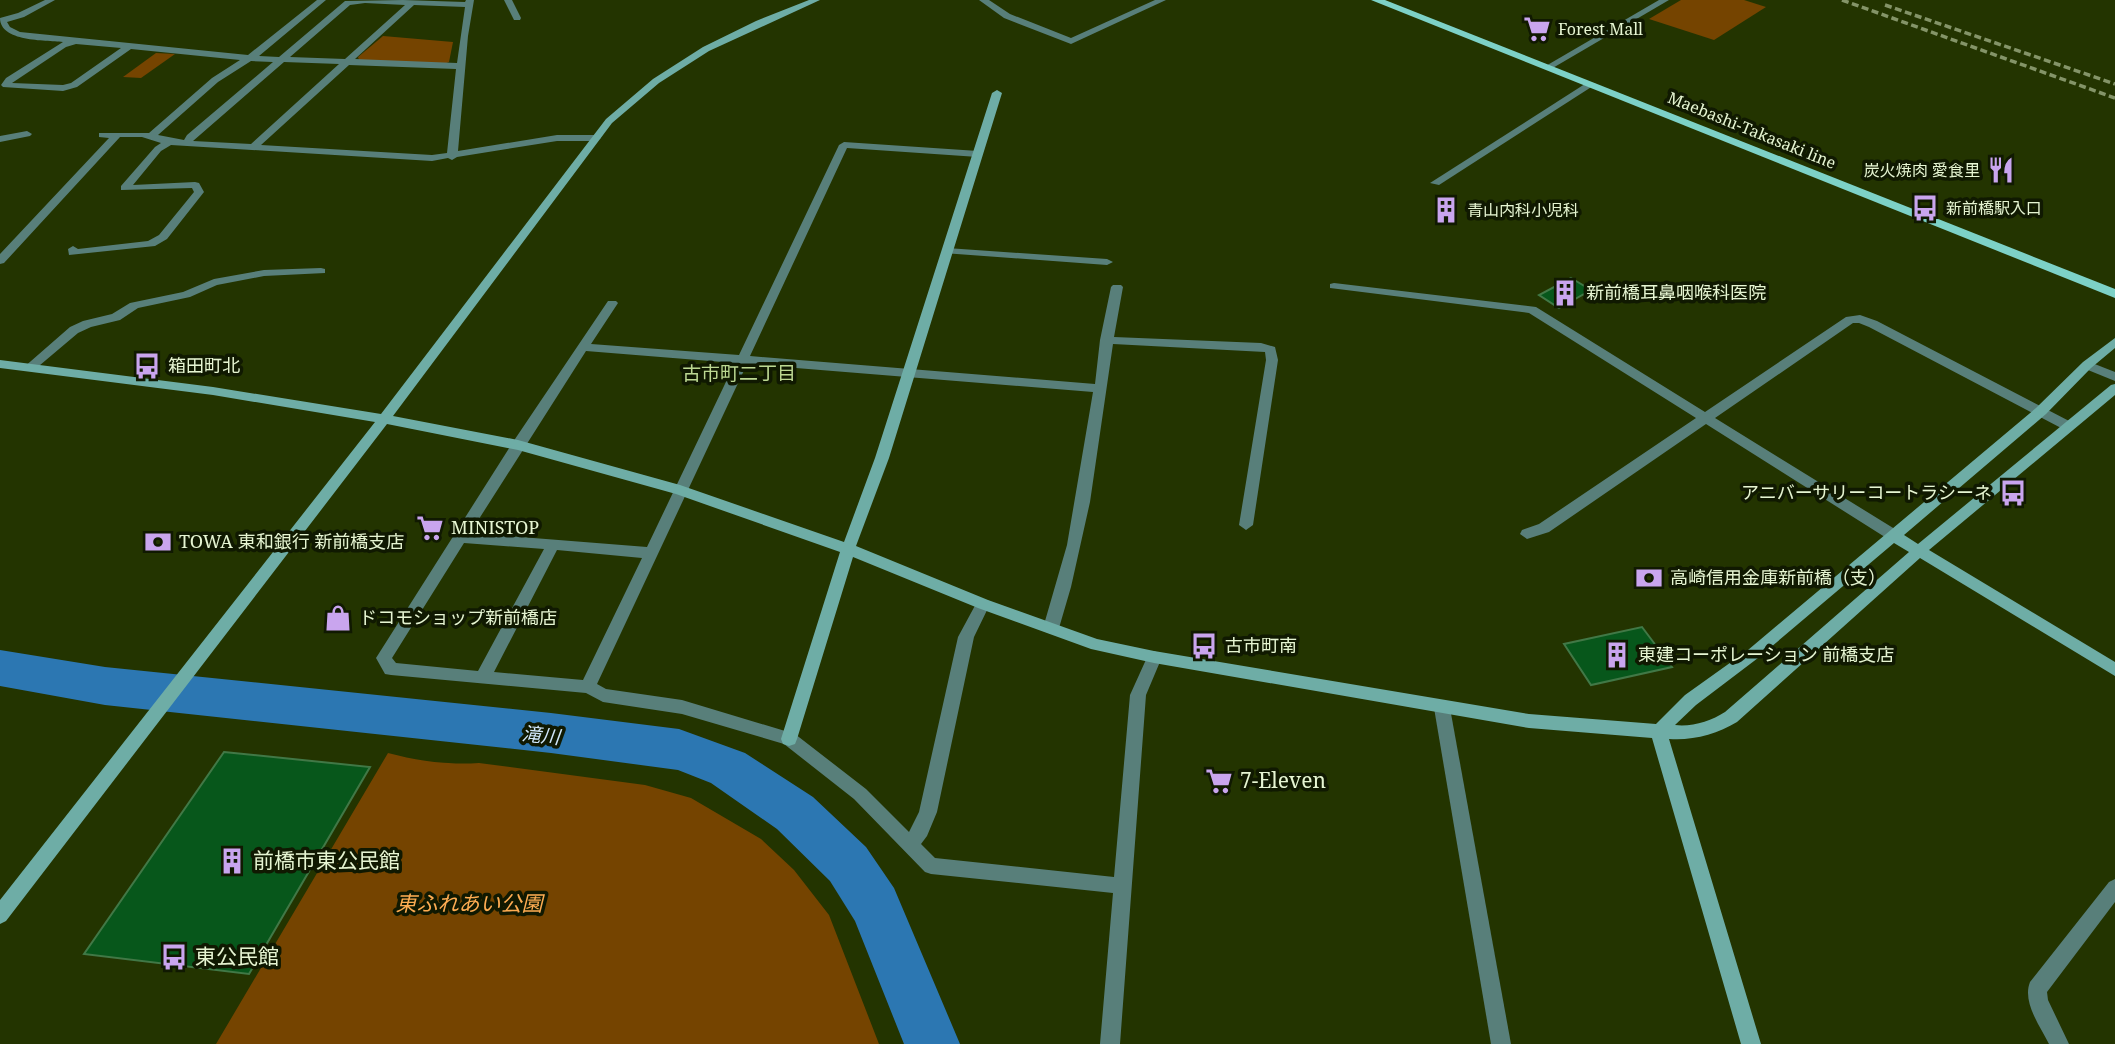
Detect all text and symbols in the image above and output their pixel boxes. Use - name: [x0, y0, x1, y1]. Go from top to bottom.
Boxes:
- supermarket icon: Forest Mall: [1522, 14, 1552, 44]
- place label: Forest Mall: [1558, 18, 1643, 40]
- street label: Maebashi-Takasaki line: [1665, 86, 1839, 174]
- restaurant icon: 炭火焼肉 愛食里: [1986, 155, 2016, 185]
- place label: 炭火焼肉 愛食里: [1864, 159, 1980, 181]
- bus stop icon: 新前橋駅入口: [1910, 193, 1940, 223]
- building icon: 青山内科小児科: [1431, 195, 1461, 225]
- place label: 新前橋駅入口: [1946, 197, 2042, 219]
- place label: 青山内科小児科: [1467, 199, 1579, 221]
- building icon: 新前橋耳鼻咽喉科医院: [1550, 278, 1580, 308]
- place label: 新前橋耳鼻咽喉科医院: [1586, 280, 1766, 304]
- bus stop icon: 箱田町北: [132, 351, 162, 381]
- place label: 箱田町北: [168, 353, 240, 377]
- district label: 古市町二丁目: [682, 360, 796, 386]
- bus stop icon: アニバーサリーコートラシーネ: [1998, 478, 2028, 508]
- place label: アニバーサリーコートラシーネ: [1741, 480, 1992, 504]
- supermarket icon: MINISTOP: [415, 513, 445, 543]
- place label: MINISTOP: [451, 515, 539, 539]
- bank icon: TOWA 東和銀行 新前橋支店: [143, 527, 173, 557]
- place label: TOWA 東和銀行 新前橋支店: [179, 529, 404, 553]
- bank icon: 高崎信用金庫新前橋（支）: [1634, 563, 1664, 593]
- place label: 高崎信用金庫新前橋（支）: [1670, 565, 1886, 589]
- shop icon: ドコモショップ新前橋店: [323, 603, 353, 633]
- place label: ドコモショップ新前橋店: [359, 605, 557, 629]
- bus stop icon: 古市町南: [1189, 631, 1219, 661]
- place label: 古市町南: [1225, 633, 1297, 657]
- building icon: 東建コーポレーション 前橋支店: [1602, 640, 1632, 670]
- place label: 東建コーポレーション 前橋支店: [1638, 642, 1894, 666]
- water label: 滝川: [521, 720, 563, 750]
- supermarket icon: 7-Eleven: [1204, 766, 1234, 796]
- place label: 7-Eleven: [1240, 766, 1326, 794]
- building icon: 前橋市東公民館: [217, 846, 247, 876]
- place label: 前橋市東公民館: [253, 846, 400, 874]
- park label: 東ふれあい公園: [396, 889, 545, 917]
- bus stop icon: 東公民館: [159, 942, 189, 972]
- place label: 東公民館: [195, 942, 279, 970]

